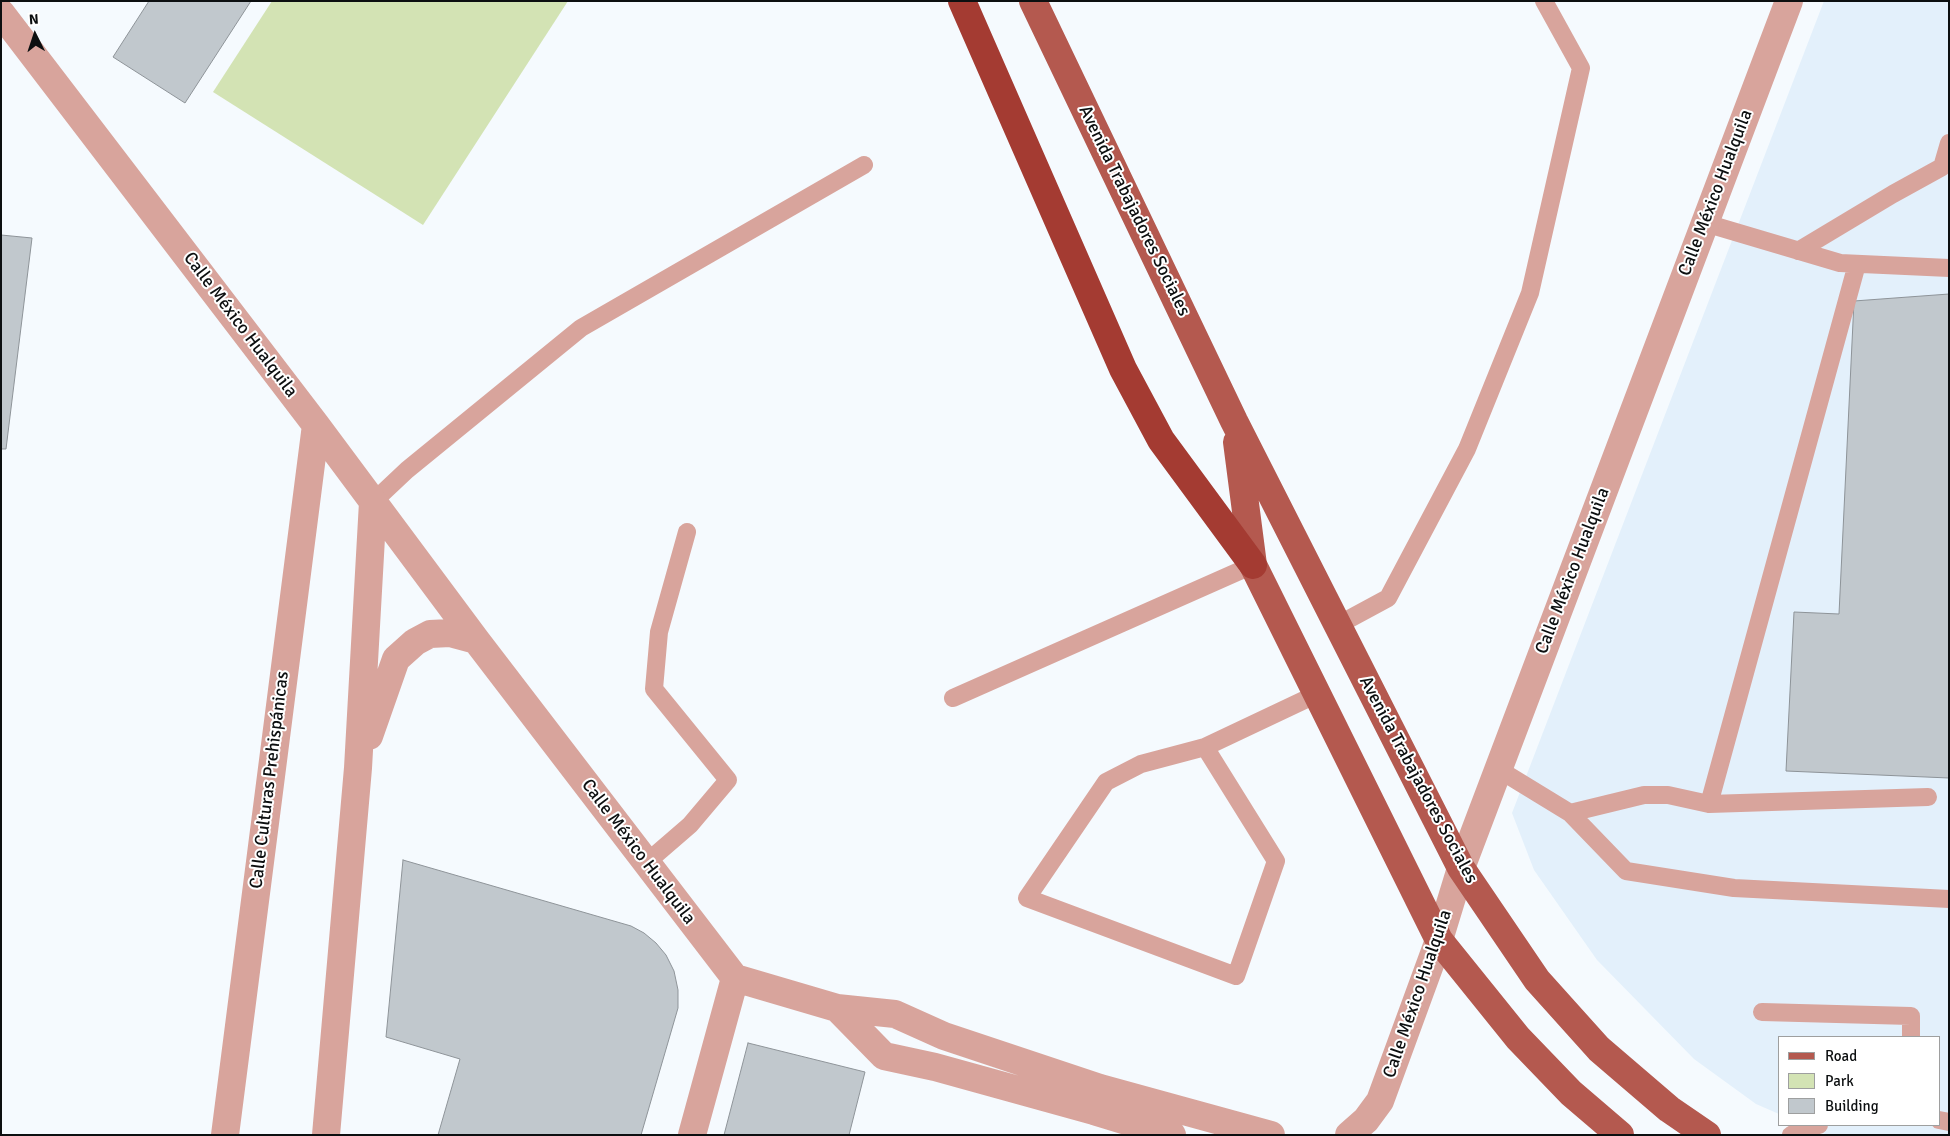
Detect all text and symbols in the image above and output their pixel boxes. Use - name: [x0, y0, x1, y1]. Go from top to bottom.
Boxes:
- north arrow: [10, 10, 60, 60]
- text: N: [28, 11, 39, 28]
- street label: Avenida Trabajadores Sociales: [1074, 102, 1194, 320]
- street label: Calle México Hualquila: [1674, 107, 1758, 279]
- street label: Calle México Hualquila: [178, 248, 302, 402]
- street label: Calle México Hualquila: [1531, 485, 1615, 657]
- street label: Calle Culturas Prehispánicas: [246, 670, 294, 890]
- street label: Avenida Trabajadores Sociales: [1354, 673, 1482, 887]
- street label: Calle México Hualquila: [576, 775, 700, 929]
- street label: Calle México Hualquila: [1379, 907, 1457, 1081]
- legend: [1778, 1036, 1940, 1126]
- text: Road: [1825, 1047, 1857, 1065]
- text: Park: [1825, 1072, 1854, 1090]
- text: Building: [1825, 1097, 1879, 1115]

